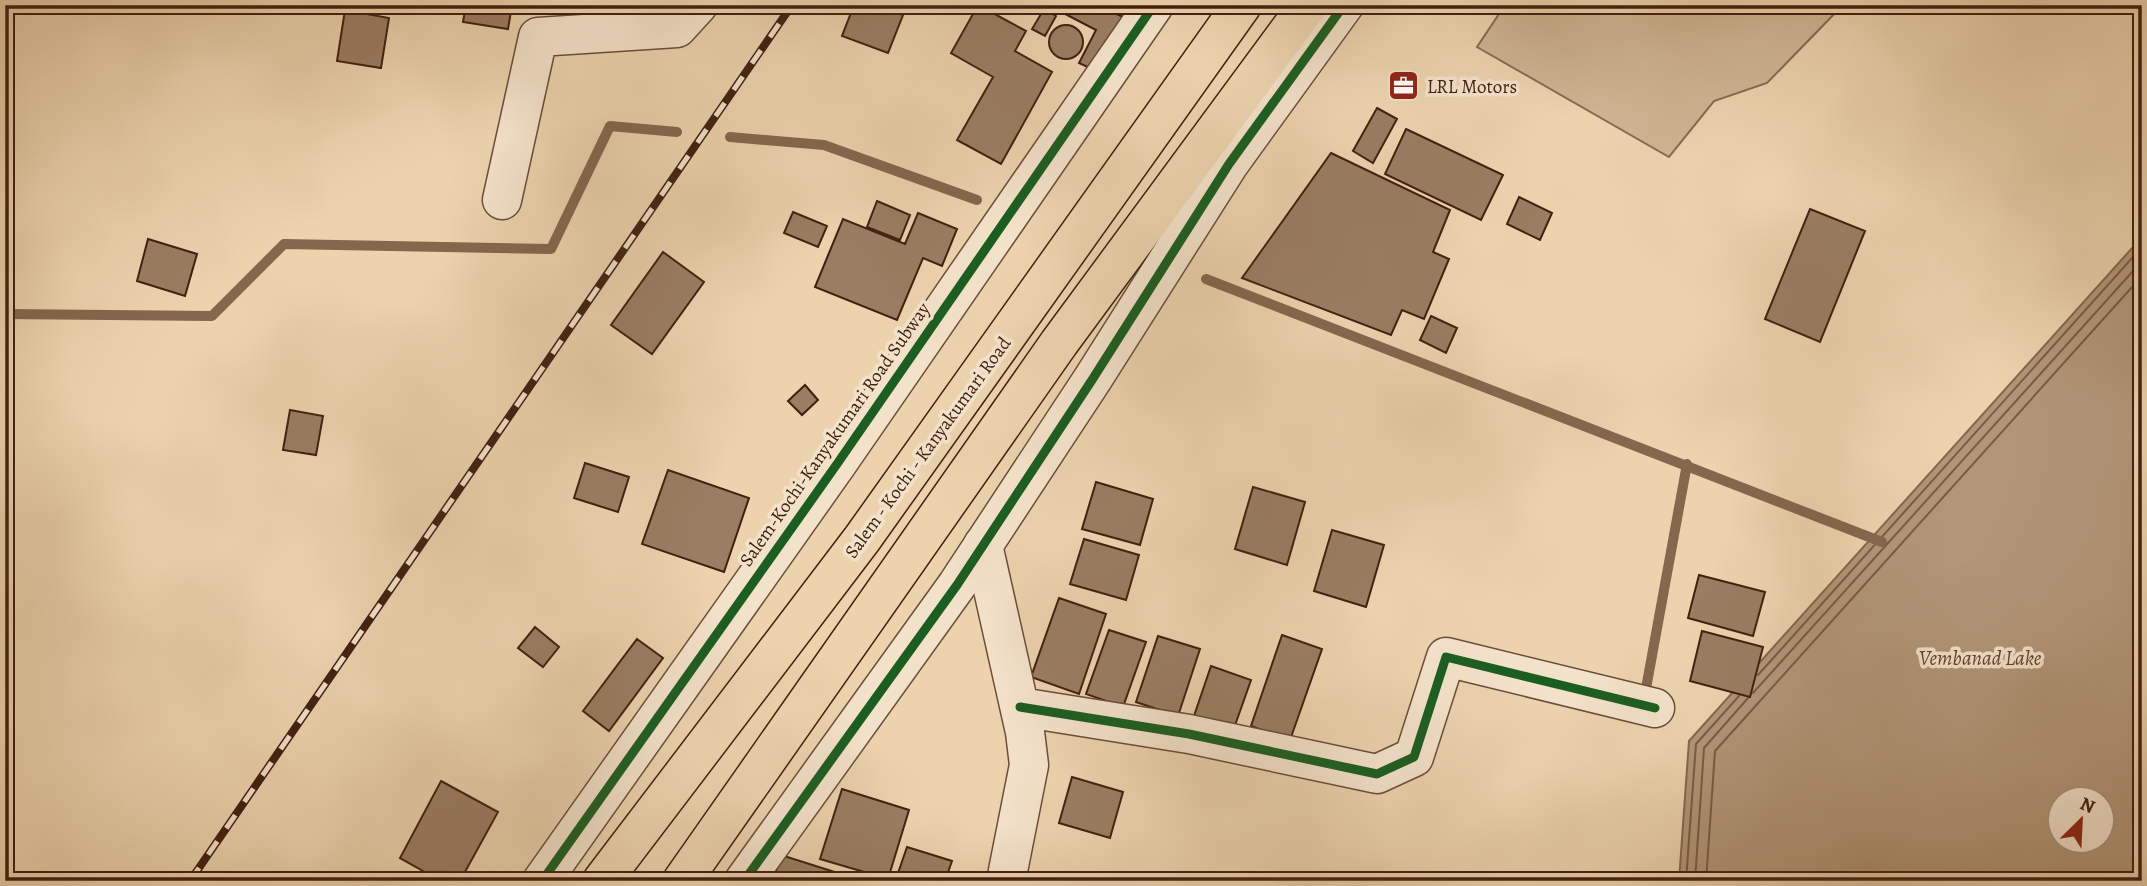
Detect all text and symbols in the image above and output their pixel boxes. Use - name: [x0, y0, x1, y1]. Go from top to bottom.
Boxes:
- office icon: LRL Motors: [1387, 69, 1421, 103]
- place label: LRL Motors: [1427, 74, 1517, 100]
- street label: Salem-Kochi-Kanyakumari Road Subway: [733, 297, 937, 572]
- street label: Salem - Kochi - Kanyakumari Road: [839, 331, 1018, 564]
- water label: Vembanad Lake: [1919, 644, 2042, 672]
- north arrow: [2046, 784, 2116, 854]
- text: N: [2076, 791, 2099, 820]

